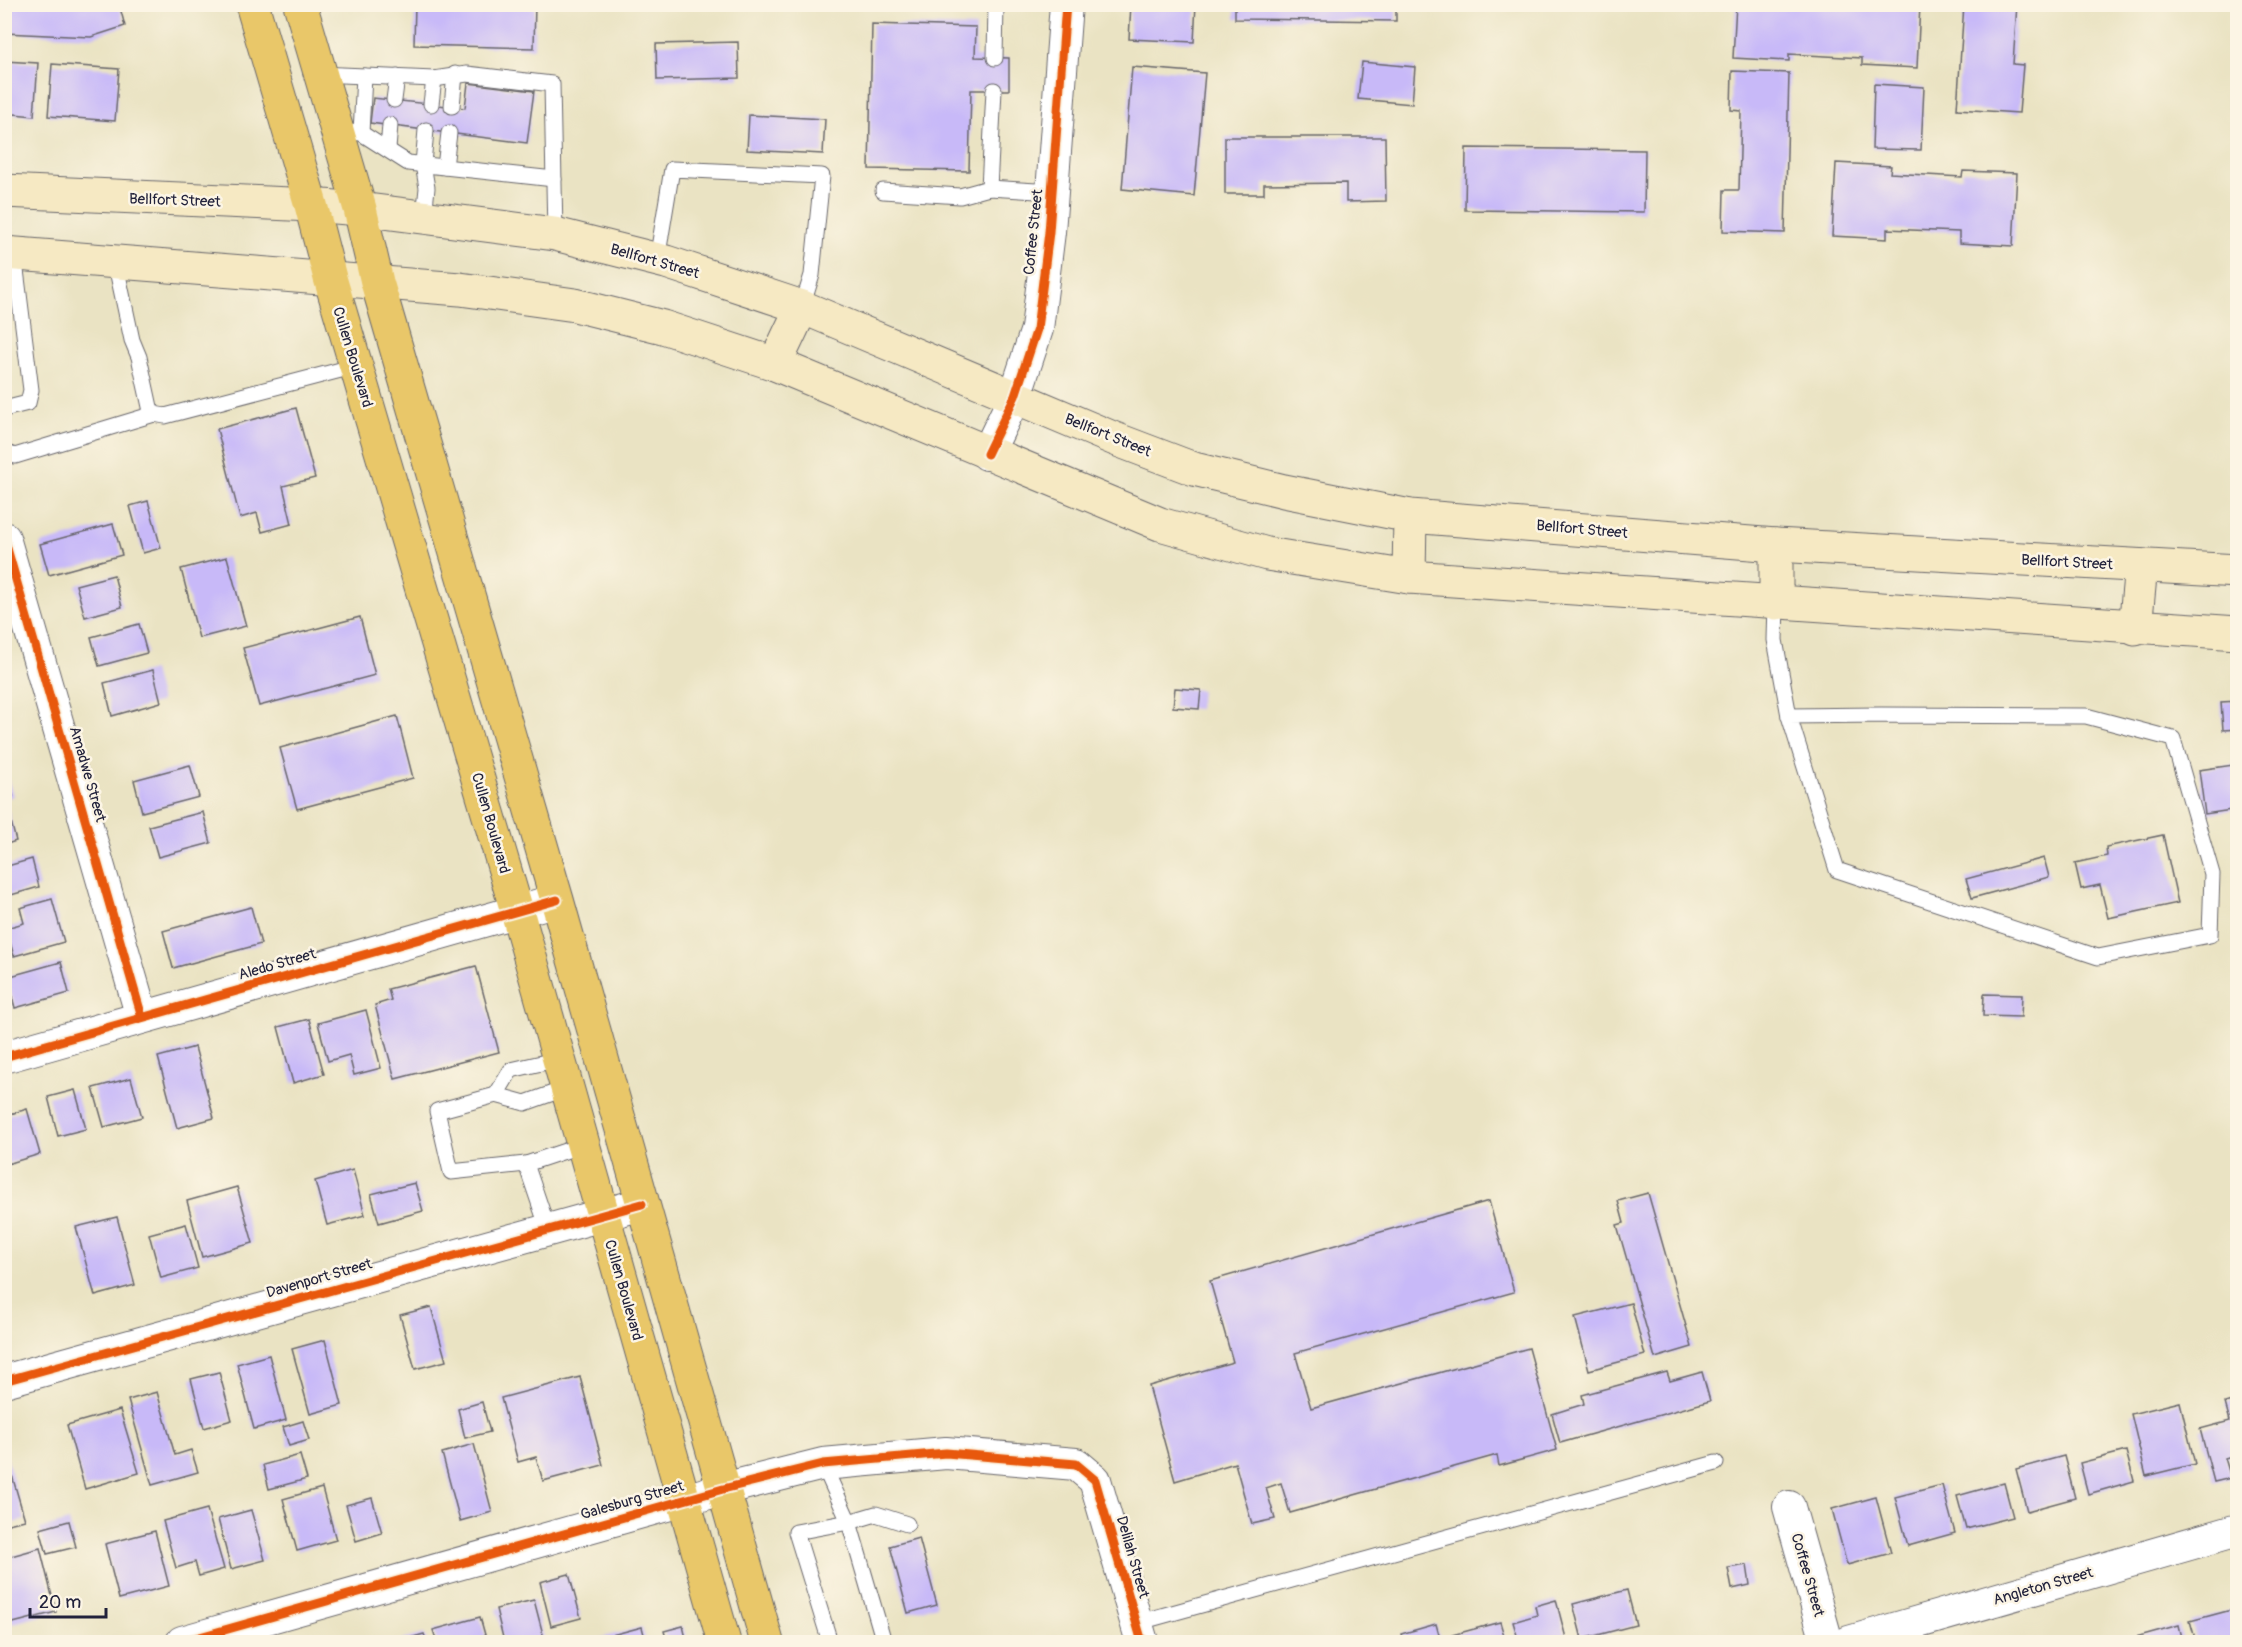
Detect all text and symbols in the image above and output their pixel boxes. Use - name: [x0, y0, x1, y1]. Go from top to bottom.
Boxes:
- street label: Coffee Street: [1020, 187, 1048, 276]
- street label: Bellfort Street: [129, 189, 222, 212]
- street label: Bellfort Street: [608, 240, 702, 284]
- street label: Cullen Boulevard: [328, 305, 377, 410]
- street label: Bellfort Street: [1062, 409, 1155, 462]
- street label: Bellfort Street: [1535, 516, 1629, 543]
- street label: Bellfort Street: [2021, 551, 2114, 574]
- street label: Amadwe Street: [65, 724, 110, 825]
- street label: Cullen Boulevard: [467, 771, 514, 876]
- street label: Aledo Street: [236, 944, 319, 985]
- street label: Cullen Boulevard: [600, 1238, 647, 1343]
- street label: Davenport Street: [264, 1254, 375, 1303]
- street label: Galesburg Street: [578, 1476, 687, 1524]
- street label: Delilah Street: [1112, 1514, 1154, 1601]
- street label: Coffee Street: [1787, 1531, 1829, 1620]
- street label: Angleton Street: [1991, 1563, 2096, 1610]
- scale bar: [30, 1581, 106, 1619]
- text: 20 m: [39, 1591, 81, 1614]

